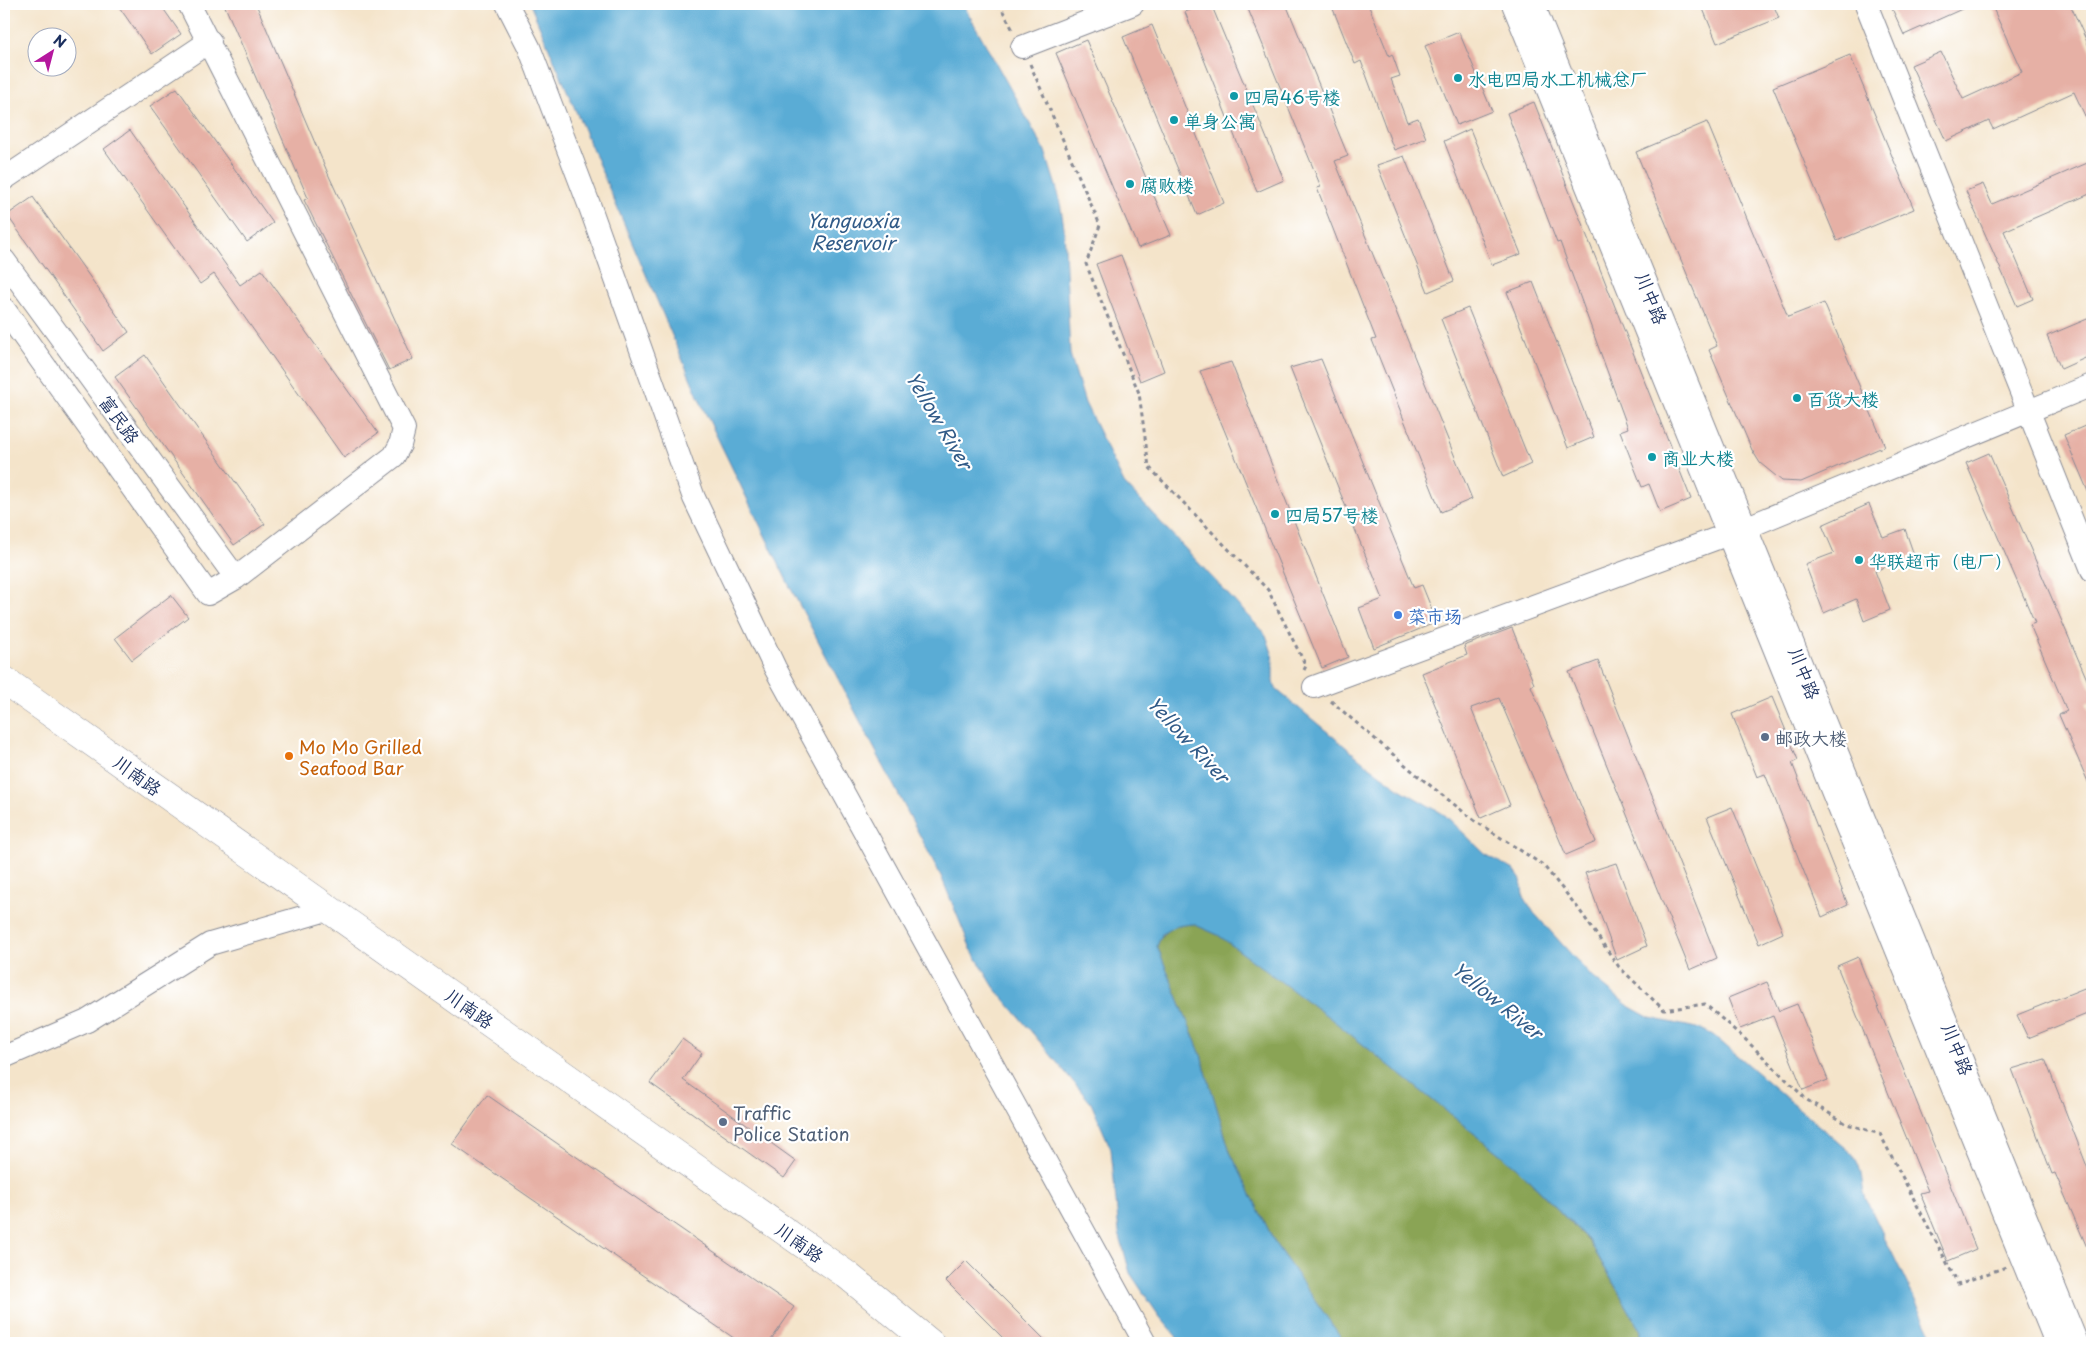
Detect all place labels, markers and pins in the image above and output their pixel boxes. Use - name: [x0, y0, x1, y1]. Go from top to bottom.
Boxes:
- place label: 水电四局水工机械总厂: [1468, 65, 1648, 92]
- marker: 水电四局水工机械总厂: [1452, 72, 1464, 84]
- place label: 四局46号楼: [1244, 83, 1341, 110]
- marker: 四局46号楼: [1228, 90, 1240, 102]
- place label: 单身公寓: [1184, 107, 1256, 134]
- marker: 单身公寓: [1168, 114, 1180, 126]
- place label: 腐败楼: [1140, 171, 1194, 198]
- marker: 腐败楼: [1124, 178, 1136, 190]
- place label: 百货大楼: [1807, 385, 1879, 412]
- marker: 百货大楼: [1791, 392, 1803, 404]
- place label: 商业大楼: [1662, 444, 1734, 471]
- marker: 商业大楼: [1646, 451, 1658, 463]
- place label: 四局57号楼: [1285, 501, 1379, 528]
- marker: 四局57号楼: [1269, 508, 1281, 520]
- place label: 华联超市（电厂）: [1869, 547, 2013, 574]
- marker: 华联超市（电厂）: [1853, 554, 1865, 566]
- place label: 菜市场: [1408, 602, 1462, 629]
- marker: 菜市场: [1392, 609, 1404, 621]
- place label: 邮政大楼: [1775, 724, 1847, 751]
- marker: 邮政大楼: [1759, 731, 1771, 743]
- place label: Mo Mo Grilled Seafood Bar: [299, 733, 422, 781]
- marker: Mo Mo Grilled Seafood Bar: [283, 750, 295, 762]
- place label: Traffic Police Station: [733, 1099, 850, 1147]
- marker: Traffic Police Station: [717, 1116, 729, 1128]

